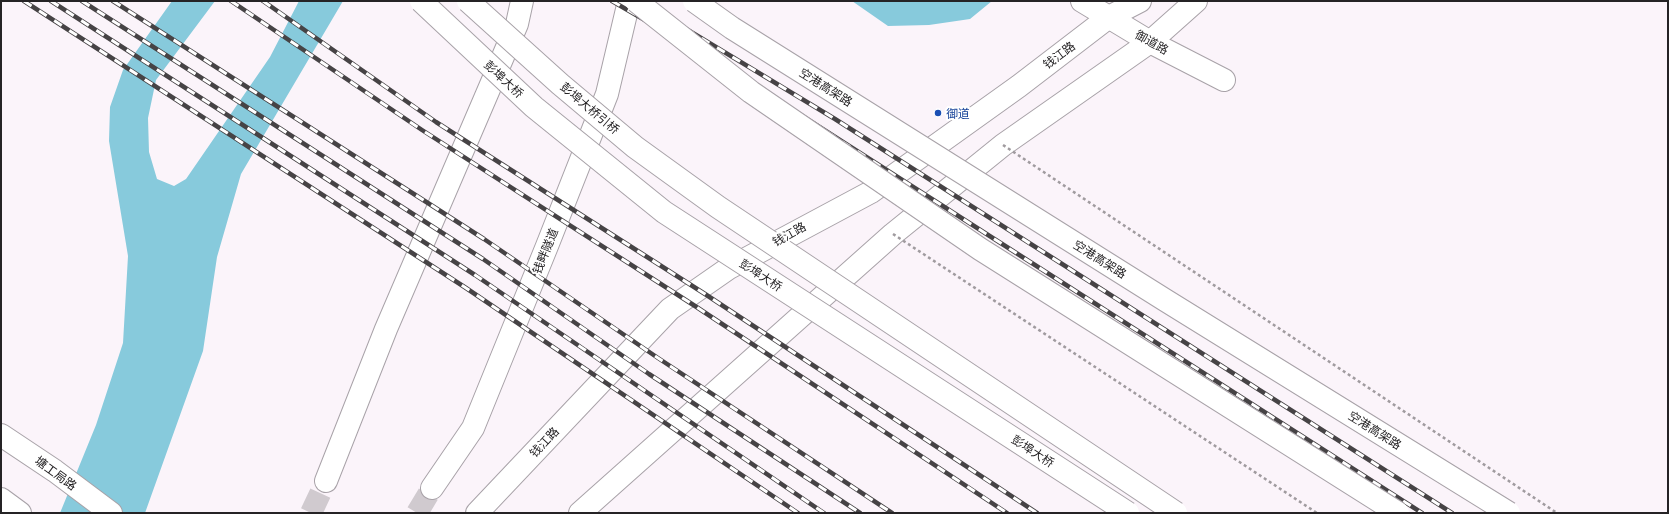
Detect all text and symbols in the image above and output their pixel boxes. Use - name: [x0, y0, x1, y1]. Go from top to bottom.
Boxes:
- street label: 御道路: [1133, 27, 1171, 57]
- street label: 钱江路: [1040, 38, 1078, 72]
- street label: 彭埠大桥: [482, 57, 526, 101]
- street label: 空港高架路: [797, 65, 855, 109]
- street label: 彭埠大桥引桥: [558, 79, 622, 137]
- place label: 御道: [946, 106, 970, 120]
- marker: 御道: [933, 108, 943, 118]
- street label: 钱江路: [770, 219, 808, 249]
- street label: 钱畔隧道: [529, 226, 561, 276]
- street label: 空港高架路: [1071, 237, 1129, 281]
- street label: 彭埠大桥: [737, 256, 785, 294]
- street label: 空港高架路: [1346, 408, 1404, 452]
- street label: 钱江路: [526, 424, 562, 460]
- street label: 彭埠大桥: [1009, 432, 1057, 470]
- street label: 塘工局路: [32, 453, 80, 493]

